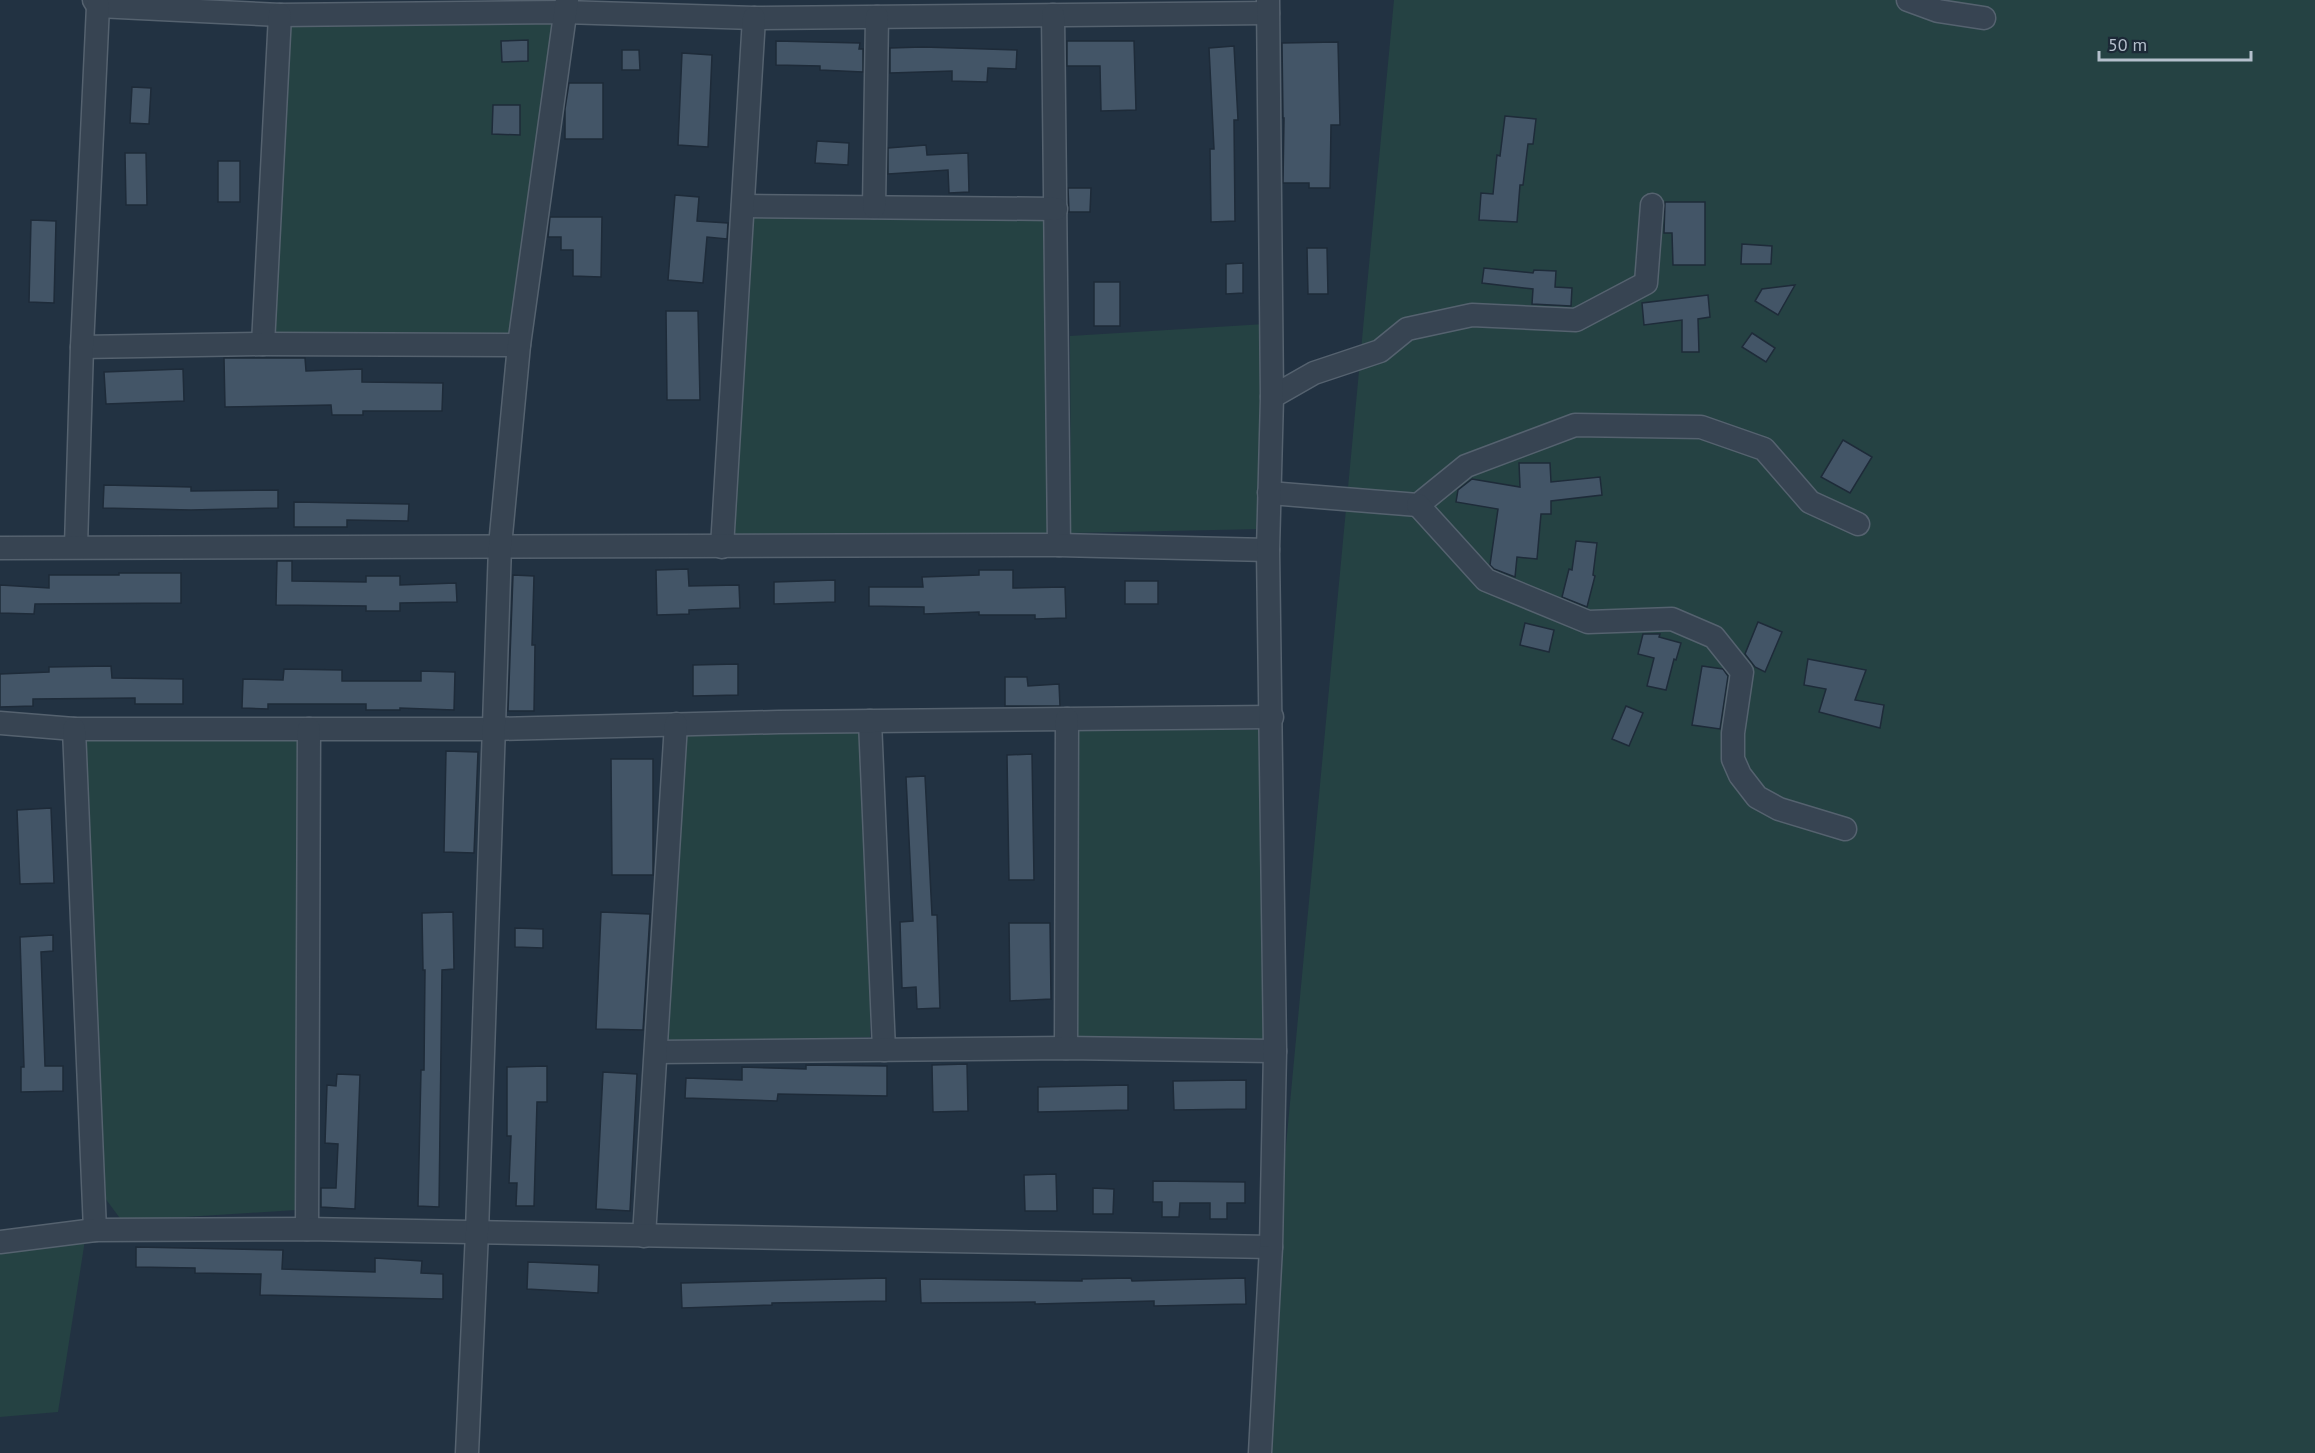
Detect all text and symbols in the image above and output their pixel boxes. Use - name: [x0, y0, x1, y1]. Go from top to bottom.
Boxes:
- scale bar: [2099, 24, 2250, 62]
- text: 50 m: [2108, 33, 2147, 56]

